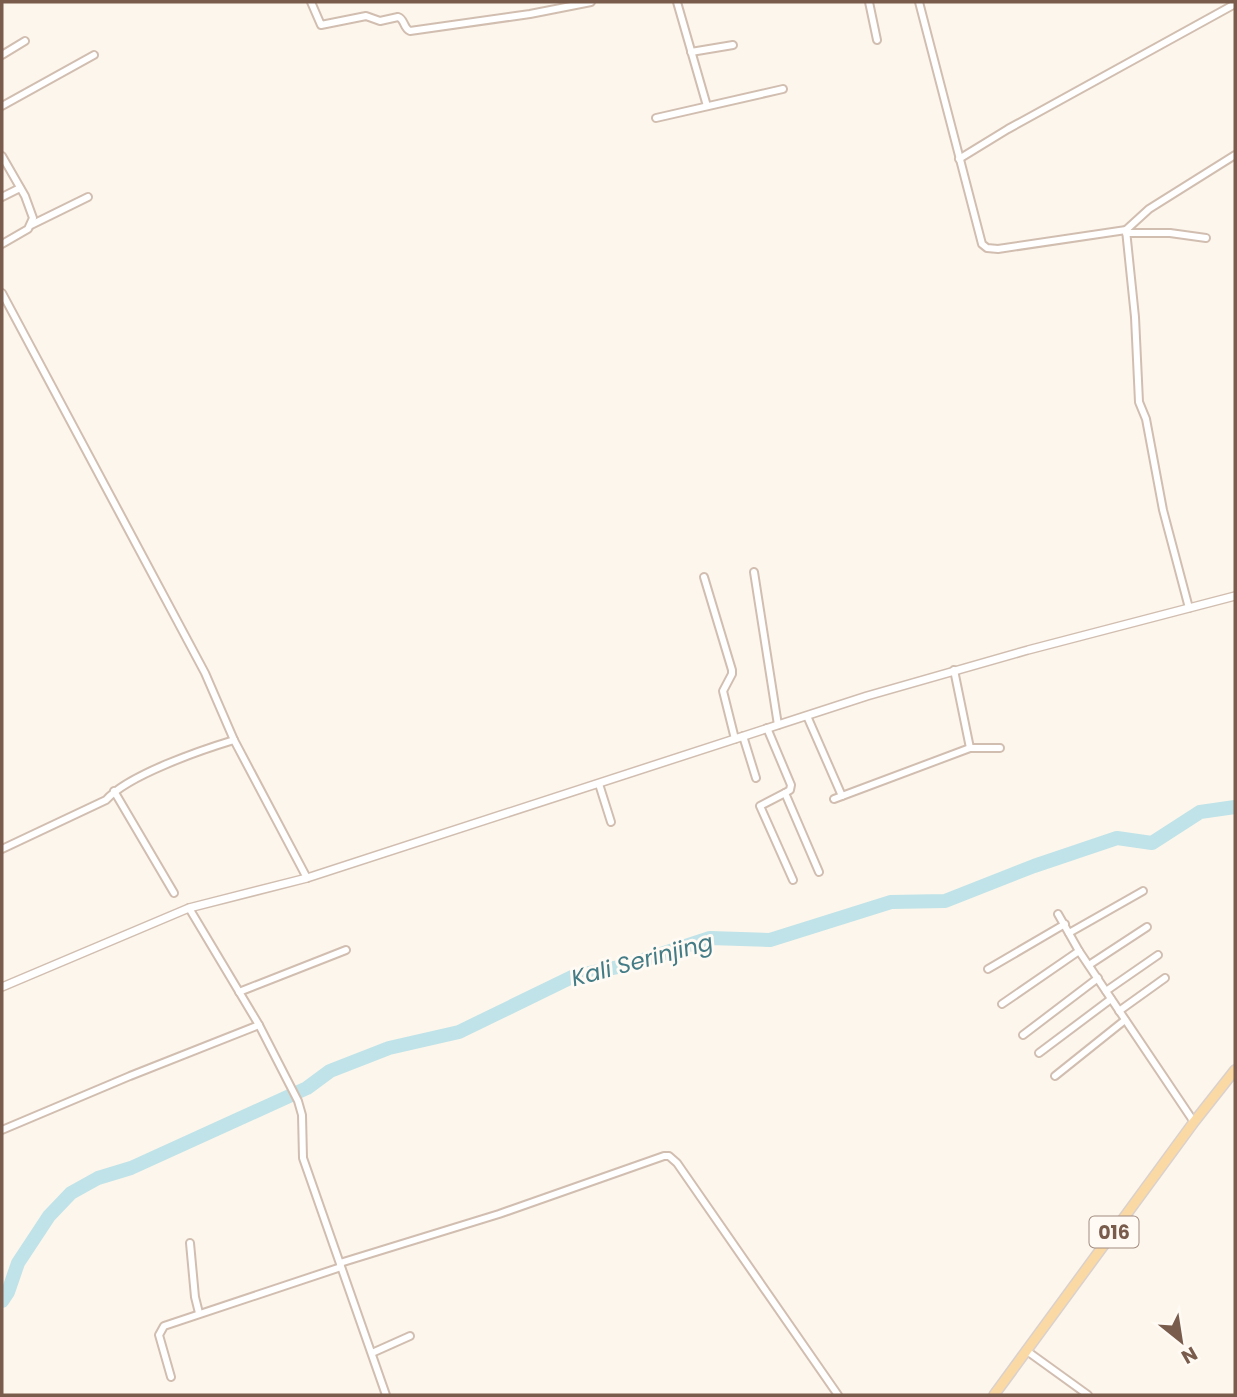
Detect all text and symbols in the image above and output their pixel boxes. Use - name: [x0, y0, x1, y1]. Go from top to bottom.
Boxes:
- water label: Kali Serinjing: [567, 926, 717, 994]
- road number: 016: [1090, 1216, 1138, 1248]
- north arrow: [1146, 1306, 1216, 1376]
- text: N: [1176, 1340, 1202, 1371]

